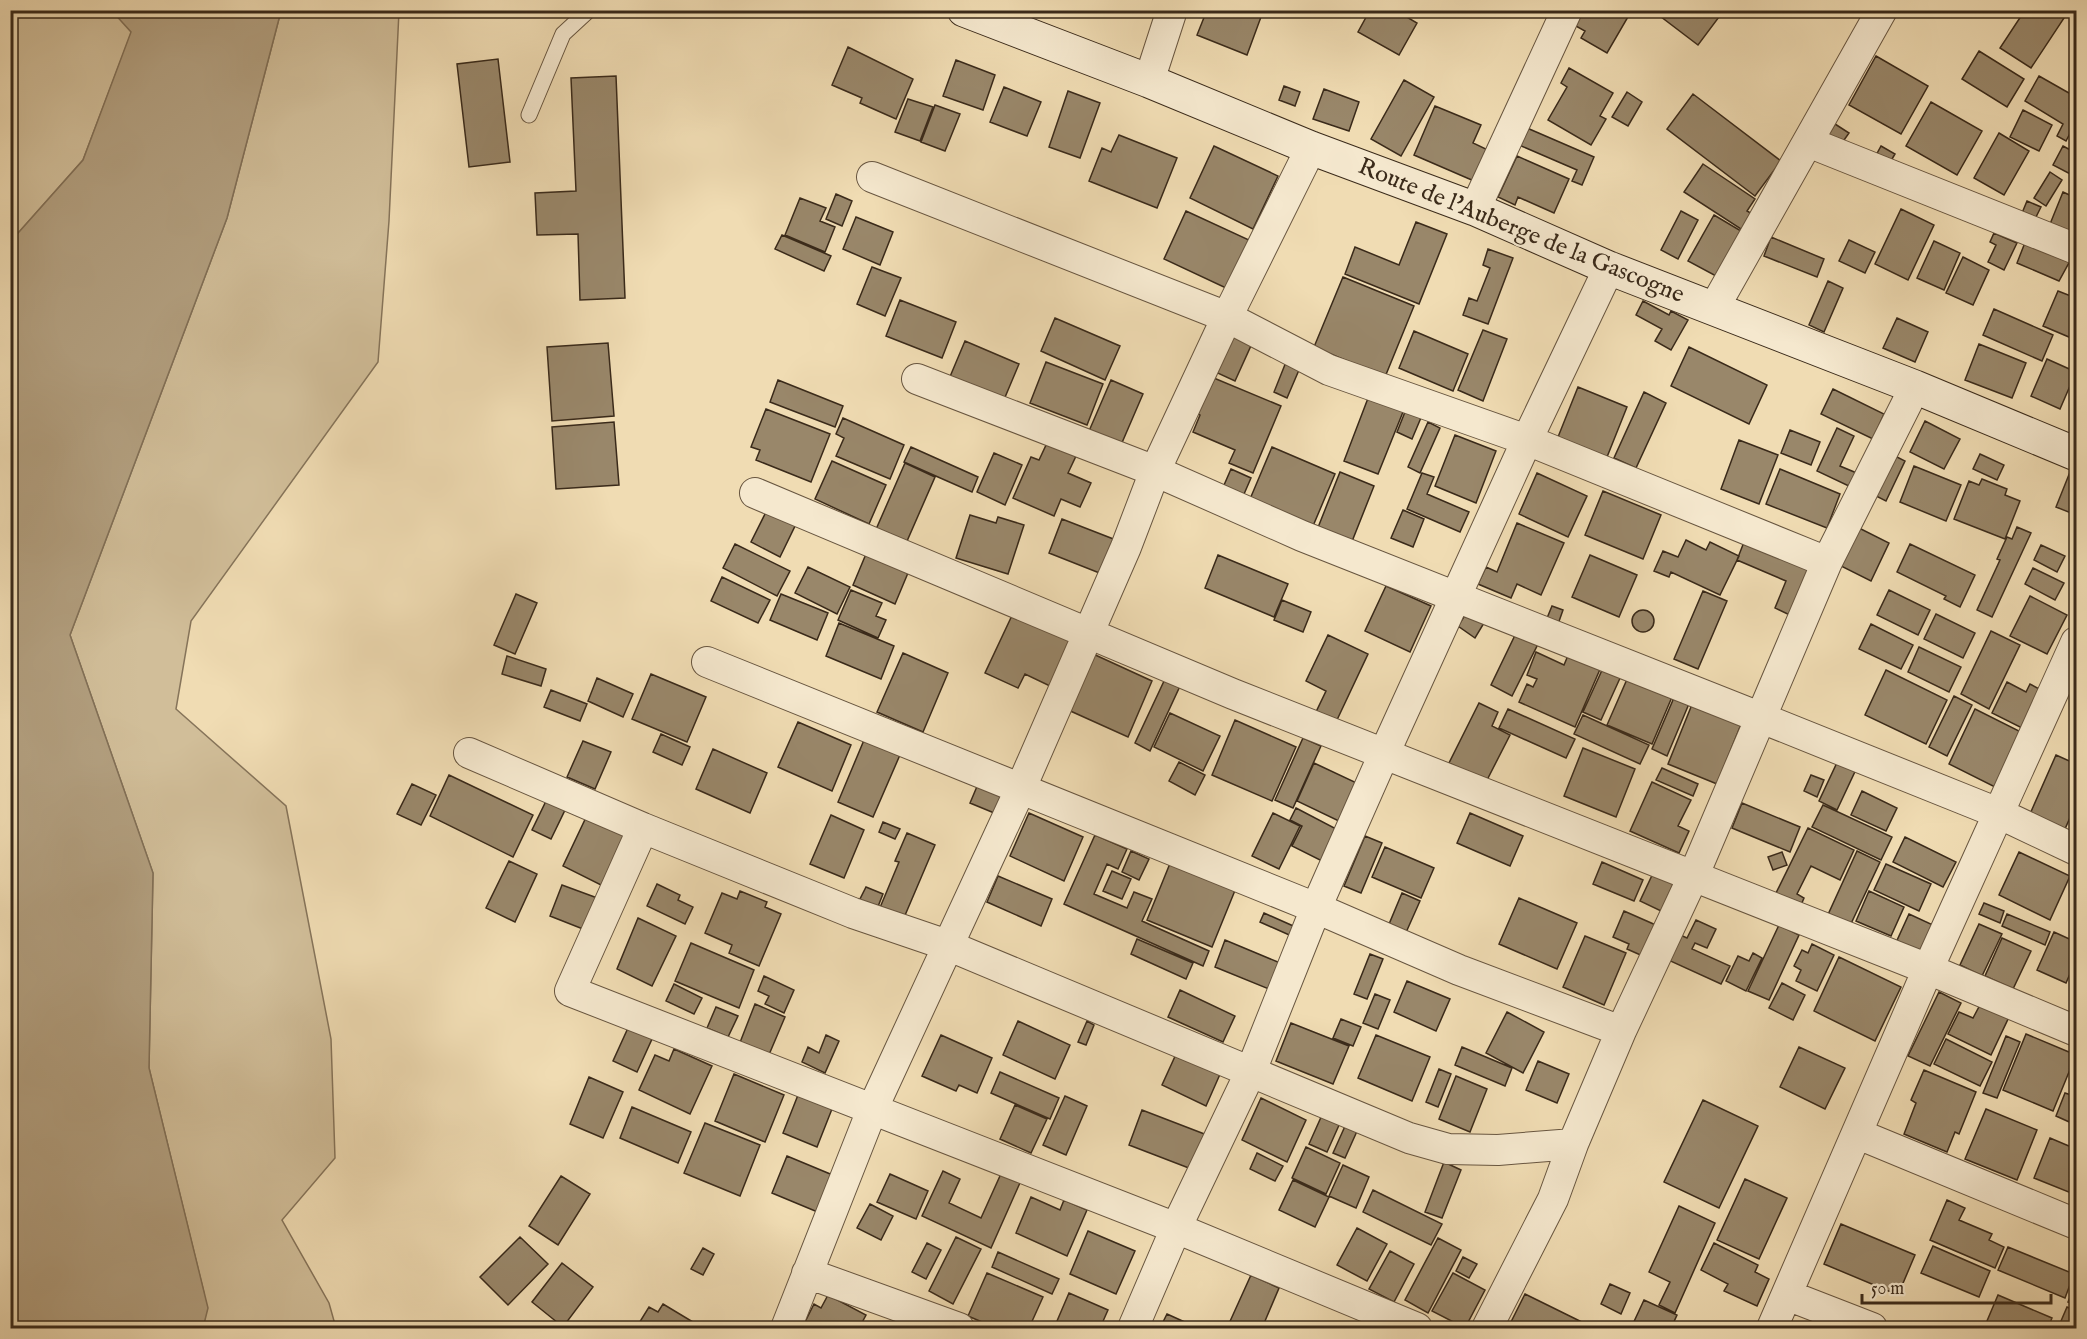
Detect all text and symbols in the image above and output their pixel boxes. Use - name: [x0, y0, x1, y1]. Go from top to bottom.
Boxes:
- street label: Route de l'Auberge de la Gascogne: [1353, 151, 1689, 311]
- scale bar: [1862, 1267, 2051, 1305]
- text: 50 m: [1871, 1278, 1904, 1301]

